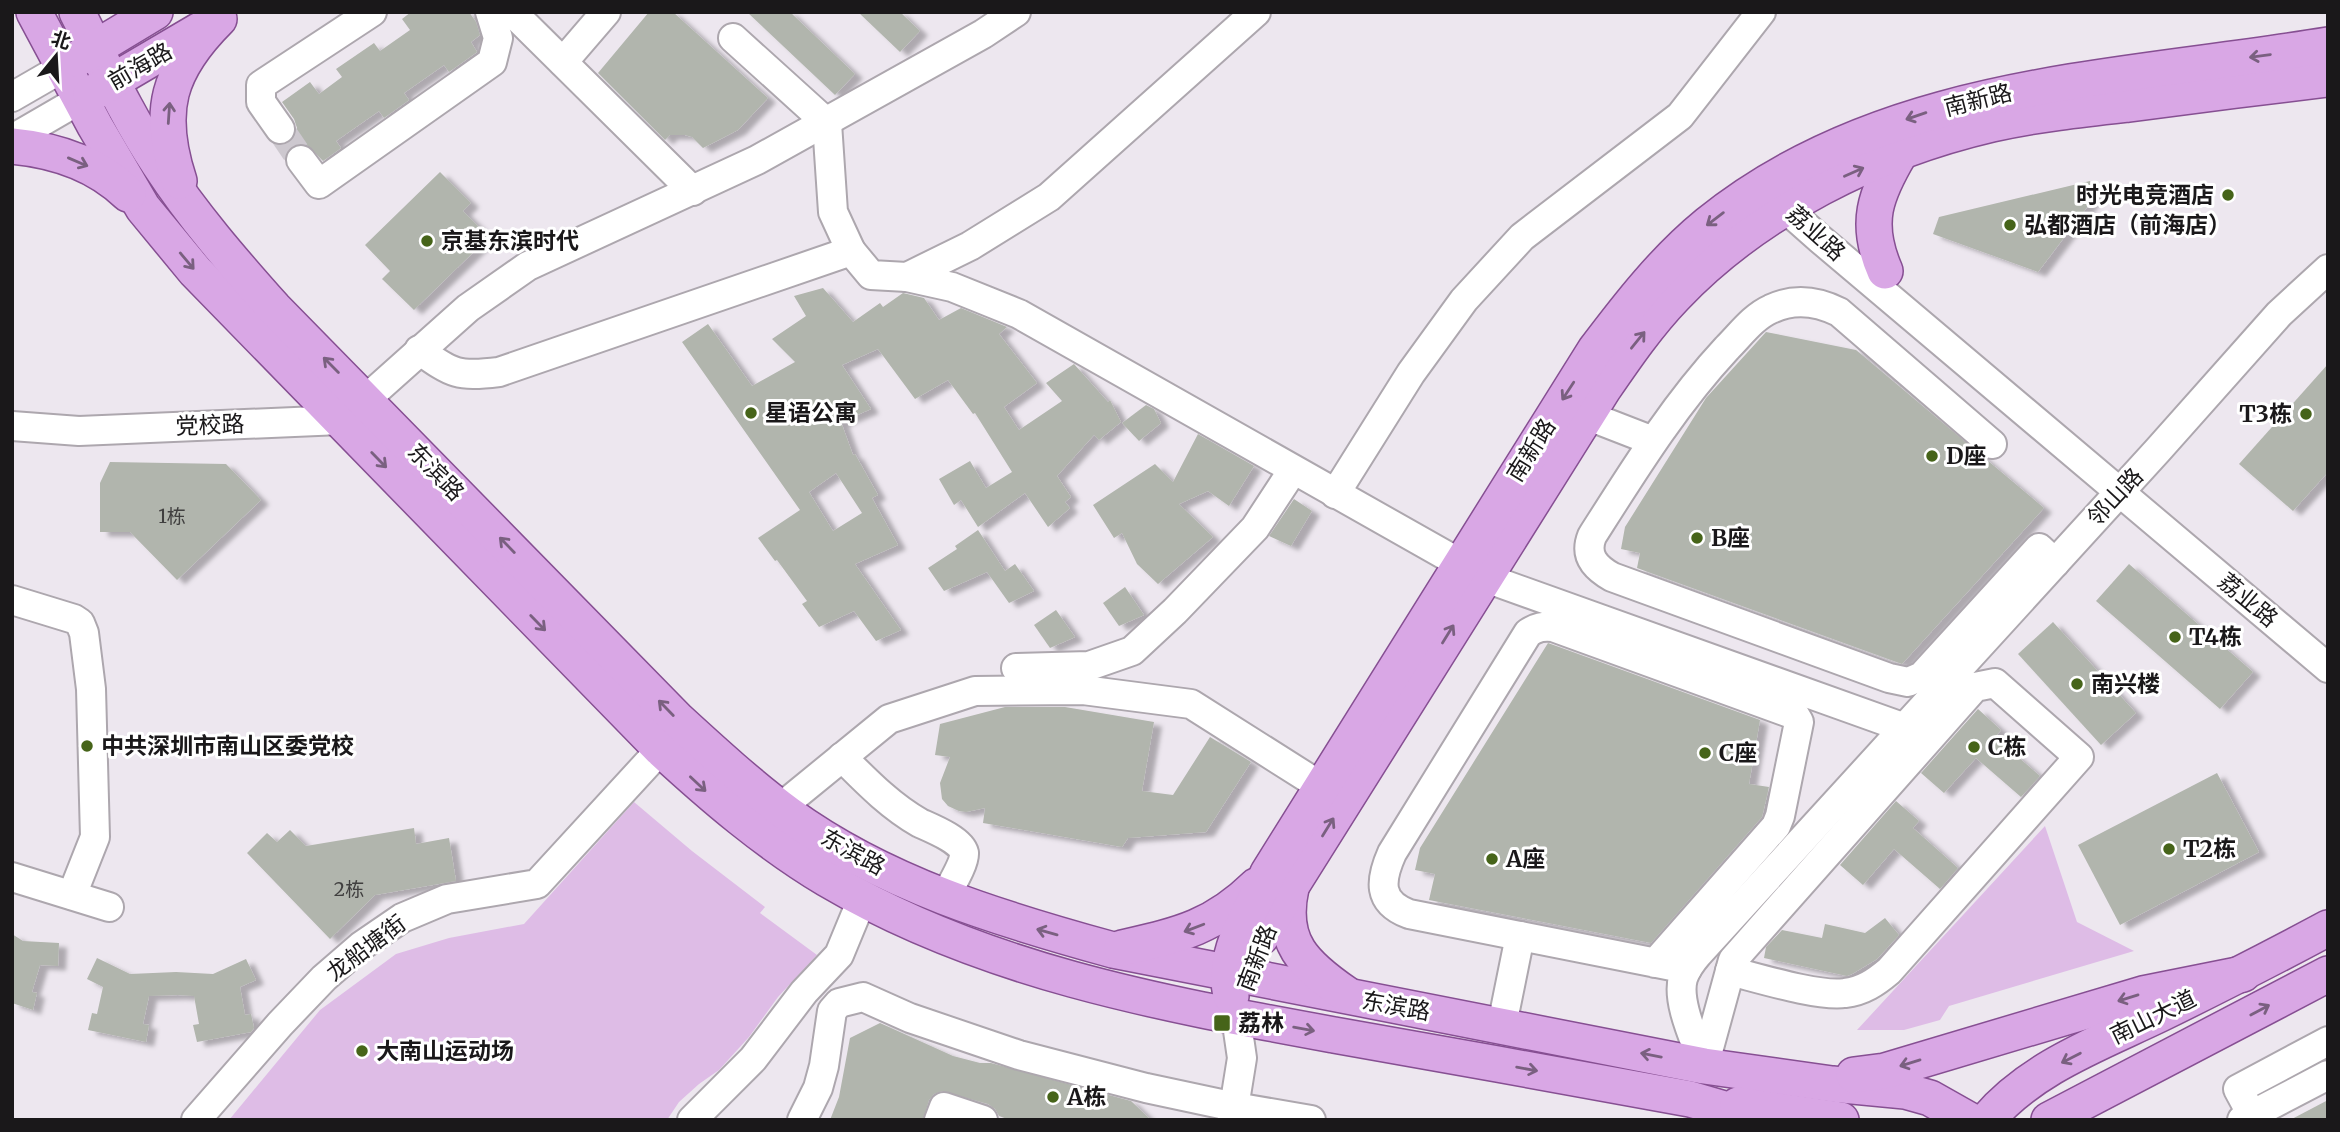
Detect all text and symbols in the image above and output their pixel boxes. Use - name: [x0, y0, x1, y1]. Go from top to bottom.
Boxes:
- north arrow: [21, 21, 91, 91]
- text: 北: [49, 25, 74, 54]
- street label: 前海路: [103, 36, 177, 95]
- one-way arrow: [2249, 50, 2272, 63]
- street label: 南新路: [1941, 77, 2015, 122]
- one-way arrow: [162, 101, 175, 124]
- one-way arrow: [1906, 111, 1928, 123]
- one-way arrow: [67, 156, 88, 169]
- one-way arrow: [1843, 165, 1864, 179]
- place label: 时光电竞酒店: [2076, 180, 2214, 209]
- marker: 时光电竞酒店: [2220, 187, 2236, 203]
- street label: 荔业路: [1781, 199, 1852, 266]
- place label: 弘都酒店（前海店）: [2024, 210, 2231, 239]
- one-way arrow: [1706, 212, 1725, 227]
- marker: 弘都酒店（前海店）: [2002, 217, 2018, 233]
- place label: 京基东滨时代: [441, 226, 579, 255]
- marker: 京基东滨时代: [419, 233, 435, 249]
- one-way arrow: [179, 252, 195, 270]
- one-way arrow: [1630, 331, 1645, 349]
- one-way arrow: [322, 356, 339, 373]
- one-way arrow: [1560, 381, 1574, 401]
- place label: 星语公寓: [765, 398, 857, 427]
- place label: T3栋: [2239, 399, 2292, 428]
- marker: 星语公寓: [743, 405, 759, 421]
- marker: T3栋: [2298, 406, 2314, 422]
- street label: 党校路: [175, 409, 245, 440]
- street label: 南新路: [1500, 413, 1561, 487]
- street label: 东滨路: [402, 437, 471, 507]
- place label: D座: [1946, 441, 1987, 470]
- marker: D座: [1924, 448, 1940, 464]
- one-way arrow: [371, 451, 388, 468]
- street label: 邻山路: [2081, 462, 2149, 532]
- house number: 1栋: [158, 504, 186, 528]
- place label: B座: [1711, 523, 1750, 552]
- marker: B座: [1689, 530, 1705, 546]
- one-way arrow: [498, 536, 515, 553]
- street label: 荔业路: [2213, 566, 2284, 633]
- one-way arrow: [529, 614, 546, 631]
- place label: T4栋: [2189, 622, 2242, 651]
- one-way arrow: [1441, 625, 1456, 644]
- marker: T4栋: [2167, 629, 2183, 645]
- place label: 南兴楼: [2091, 669, 2160, 698]
- marker: 南兴楼: [2069, 676, 2085, 692]
- one-way arrow: [657, 699, 674, 716]
- place label: 中共深圳市南山区委党校: [101, 731, 354, 760]
- place label: C栋: [1988, 732, 2026, 761]
- marker: 中共深圳市南山区委党校: [79, 738, 95, 754]
- place label: C座: [1719, 738, 1757, 767]
- marker: C栋: [1966, 739, 1982, 755]
- marker: C座: [1697, 745, 1713, 761]
- one-way arrow: [689, 776, 707, 792]
- one-way arrow: [1320, 818, 1335, 837]
- street label: 东滨路: [816, 822, 890, 881]
- place label: T2栋: [2183, 834, 2236, 863]
- marker: T2栋: [2161, 841, 2177, 857]
- place label: A座: [1505, 844, 1545, 873]
- marker: A座: [1484, 851, 1500, 867]
- house number: 2栋: [334, 877, 364, 901]
- street label: 龙船塘街: [320, 908, 411, 987]
- street label: 南新路: [1231, 920, 1282, 995]
- one-way arrow: [1184, 922, 1206, 935]
- one-way arrow: [1036, 925, 1059, 938]
- street label: 南山大道: [2105, 983, 2200, 1050]
- street label: 东滨路: [1360, 985, 1433, 1026]
- one-way arrow: [2117, 993, 2139, 1006]
- one-way arrow: [2249, 1002, 2270, 1016]
- place label: 荔林: [1238, 1008, 1284, 1037]
- marker: 荔林: [1212, 1013, 1232, 1033]
- one-way arrow: [1292, 1023, 1315, 1036]
- place label: 大南山运动场: [376, 1036, 514, 1065]
- marker: 大南山运动场: [354, 1043, 370, 1059]
- one-way arrow: [1640, 1048, 1663, 1061]
- one-way arrow: [2061, 1051, 2082, 1065]
- one-way arrow: [1899, 1058, 1921, 1071]
- one-way arrow: [1516, 1063, 1538, 1077]
- place label: A栋: [1066, 1082, 1106, 1111]
- marker: A栋: [1045, 1089, 1061, 1105]

